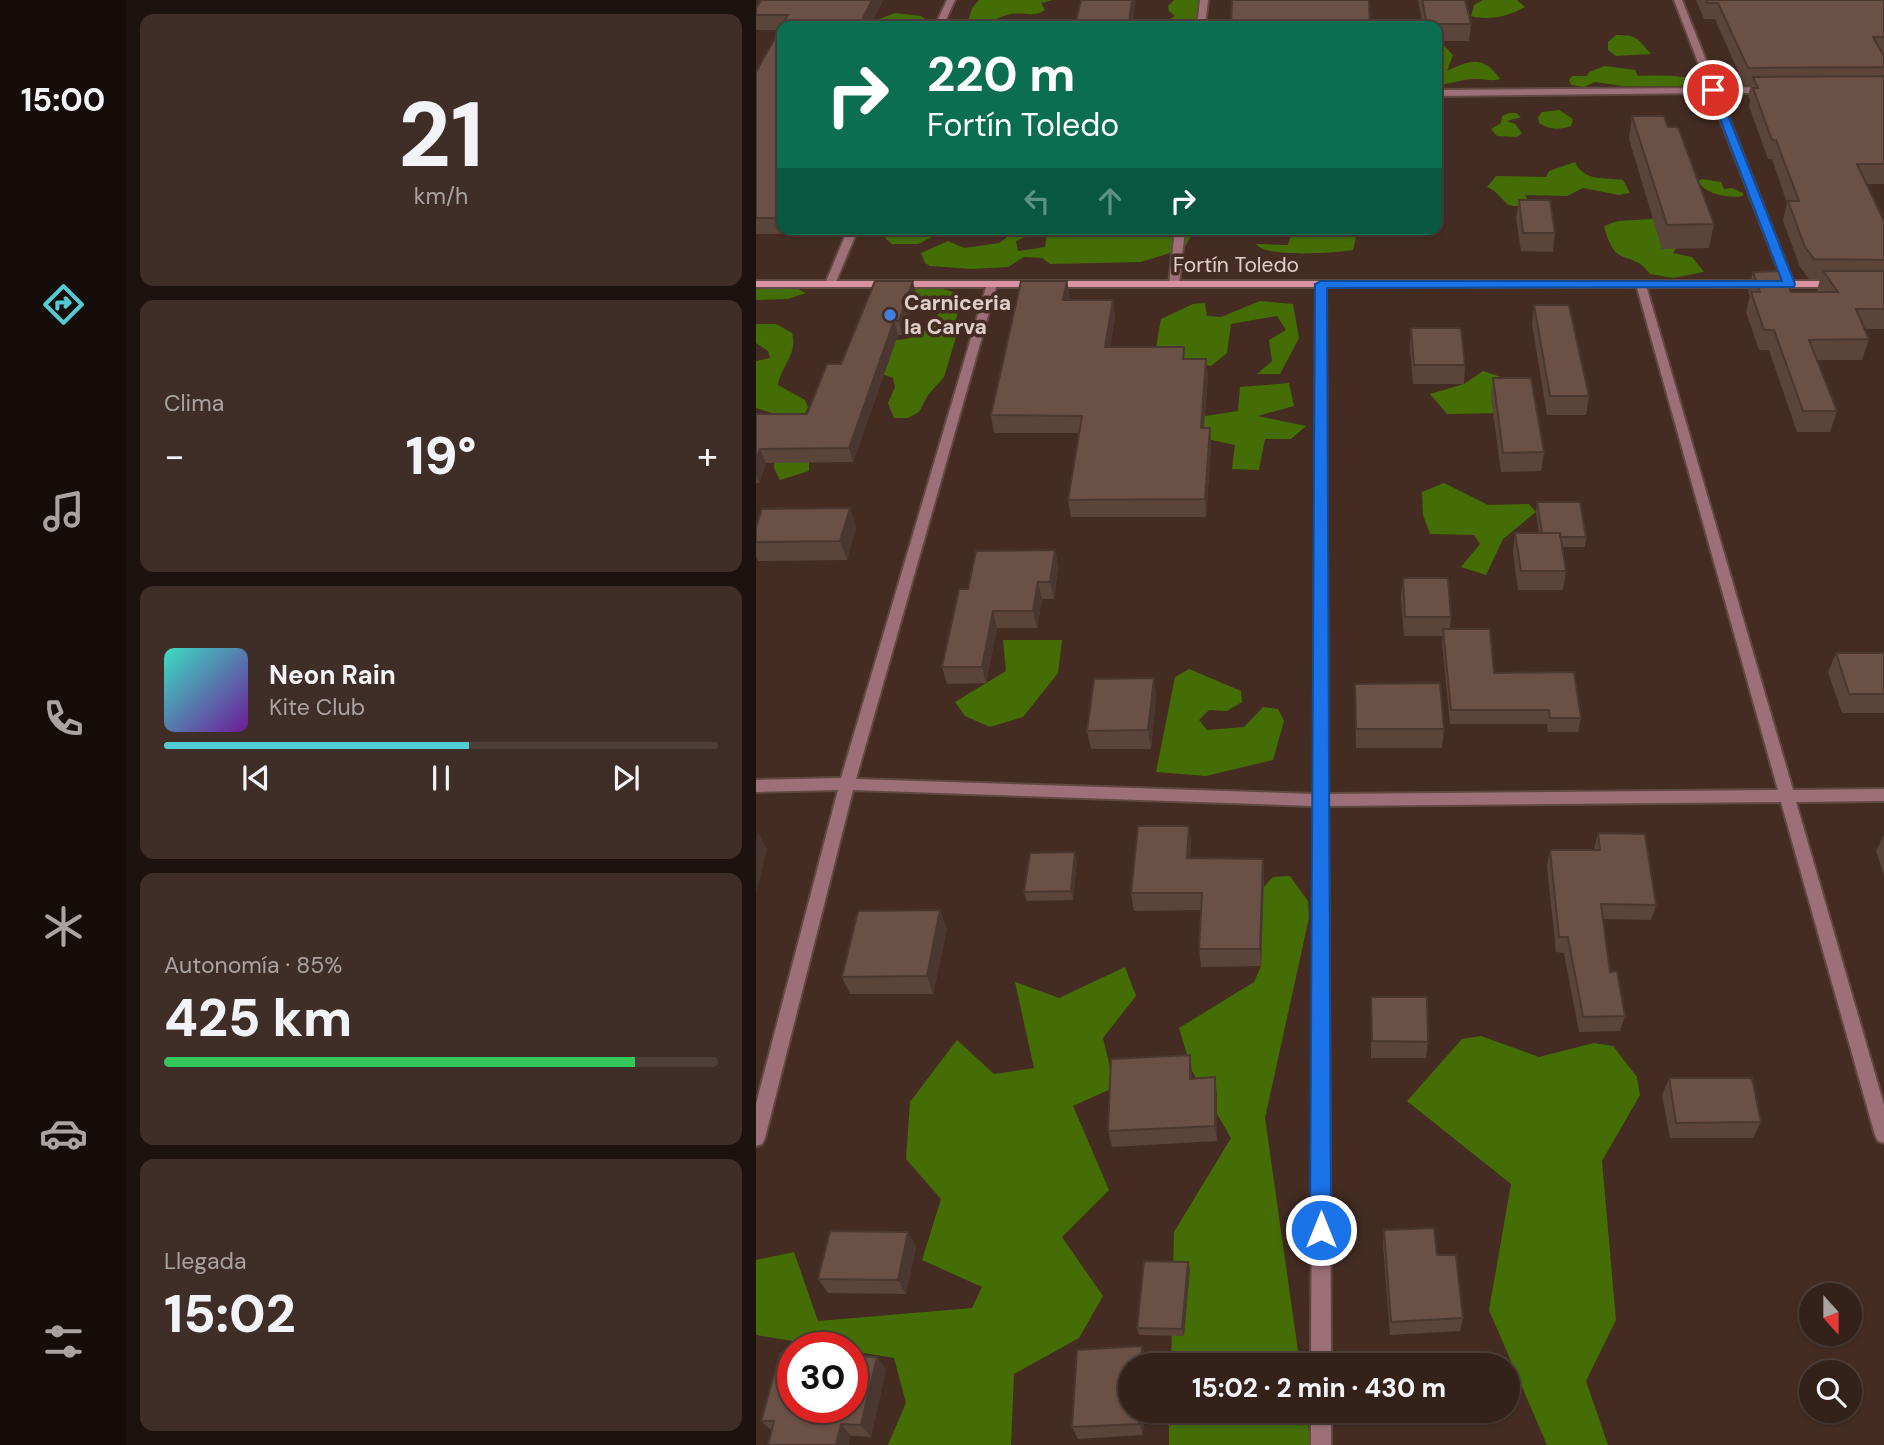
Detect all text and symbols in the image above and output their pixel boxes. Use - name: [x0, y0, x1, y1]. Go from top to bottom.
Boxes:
- text: 220 m: [927, 42, 1075, 106]
- icon: right: [812, 49, 903, 140]
- pin: [1683, 60, 1743, 120]
- icon: arrive: [1694, 71, 1732, 109]
- text: 21: [398, 76, 484, 194]
- text: 15:00: [21, 79, 105, 121]
- text: Fortín Toledo: [927, 104, 1119, 146]
- text: km/h: [414, 181, 468, 211]
- icon: left: [1018, 182, 1056, 220]
- icon: ahead: [1091, 182, 1129, 220]
- icon: right: [1164, 182, 1202, 220]
- street label: Fortín Toledo: [1173, 251, 1299, 279]
- icon: directions: [39, 280, 88, 329]
- place label: Carniceria la Carva: [904, 289, 1011, 341]
- marker: Carniceria la Carva: [882, 307, 898, 323]
- text: Clima: [164, 388, 224, 418]
- text: 19°: [405, 422, 477, 490]
- text: −: [164, 431, 185, 481]
- text: +: [697, 431, 718, 481]
- icon: music: [39, 487, 88, 536]
- text: Neon Rain: [269, 658, 396, 692]
- text: Kite Club: [269, 692, 365, 722]
- icon: phone: [39, 694, 88, 743]
- icon: previous: [237, 759, 275, 797]
- icon: pause: [422, 759, 460, 797]
- icon: next: [607, 759, 645, 797]
- icon: climate: [39, 902, 88, 951]
- text: Autonomía · 85%: [164, 950, 342, 980]
- text: 425 km: [164, 984, 352, 1052]
- icon: car: [39, 1109, 88, 1158]
- position arrow: [1284, 1193, 1358, 1267]
- text: Llegada: [164, 1246, 247, 1276]
- text: 15:02: [164, 1280, 296, 1348]
- north arrow: [1799, 1283, 1862, 1346]
- map controls: [1799, 1283, 1862, 1423]
- icon: filters: [39, 1317, 88, 1366]
- speed limit sign: 30: [777, 1332, 868, 1423]
- button: search: [1799, 1360, 1862, 1423]
- text: 15:02 · 2 min · 430 m: [1192, 1371, 1446, 1405]

